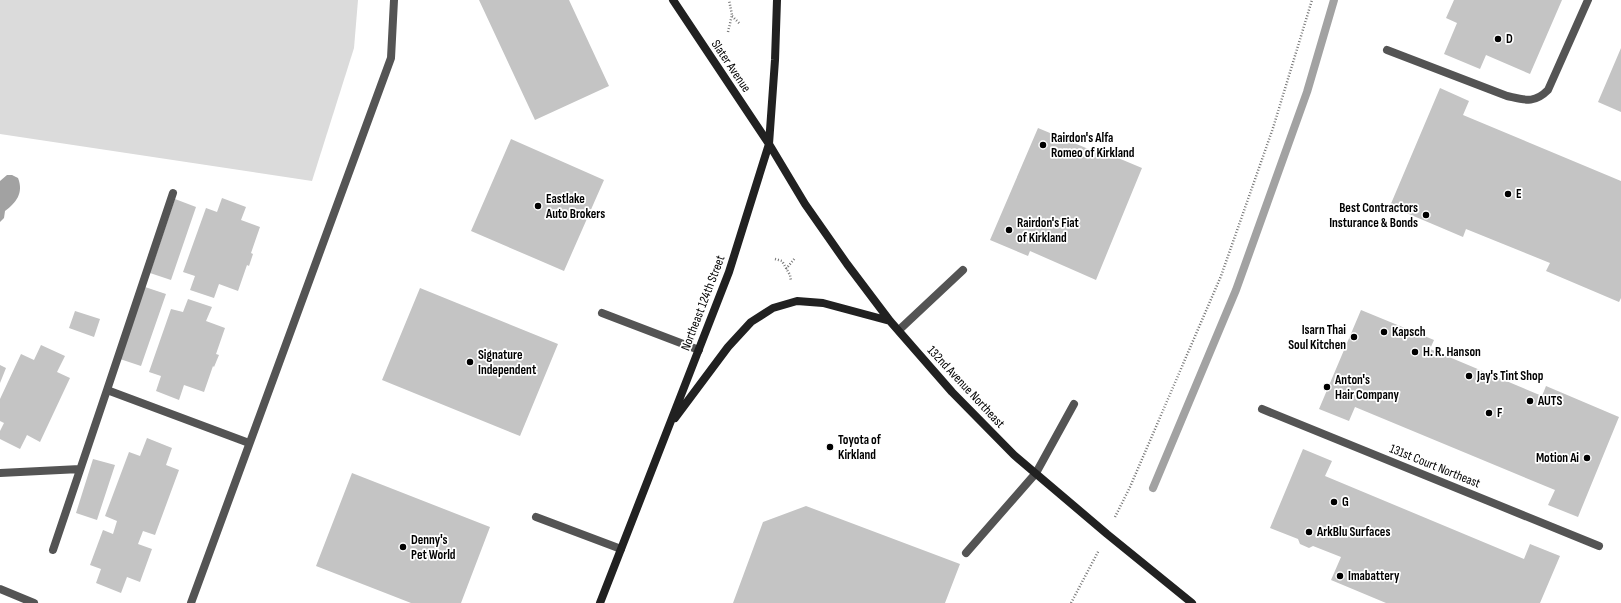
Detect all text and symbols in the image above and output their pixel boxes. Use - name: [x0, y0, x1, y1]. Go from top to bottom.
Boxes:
- place label: D: [1506, 31, 1513, 47]
- marker: D: [1493, 34, 1503, 44]
- street label: Slater Avenue: [708, 37, 754, 95]
- place label: Rairdon's Alfa Romeo of Kirkland: [1051, 130, 1135, 161]
- marker: Rairdon's Alfa Romeo of Kirkland: [1038, 140, 1048, 150]
- place label: E: [1516, 186, 1522, 202]
- marker: E: [1503, 189, 1513, 199]
- place label: Eastlake Auto Brokers: [545, 191, 605, 222]
- place label: Best Contractors Insturance & Bonds: [1329, 200, 1418, 231]
- marker: Eastlake Auto Brokers: [533, 201, 543, 211]
- marker: Best Contractors Insturance & Bonds: [1421, 210, 1431, 220]
- place label: Rairdon's Fiat of Kirkland: [1017, 215, 1080, 246]
- marker: Rairdon's Fiat of Kirkland: [1004, 225, 1014, 235]
- street label: Northeast 124th Street: [677, 253, 729, 353]
- place label: Isarn Thai Soul Kitchen: [1288, 322, 1346, 353]
- place label: Kapsch: [1392, 324, 1426, 340]
- marker: Kapsch: [1379, 327, 1389, 337]
- marker: Isarn Thai Soul Kitchen: [1349, 332, 1359, 342]
- street label: 132nd Avenue Northeast: [924, 343, 1008, 431]
- place label: H. R. Hanson: [1423, 344, 1481, 360]
- place label: Signature Independent: [478, 347, 537, 378]
- marker: H. R. Hanson: [1410, 347, 1420, 357]
- marker: Signature Independent: [465, 357, 475, 367]
- place label: Jay's Tint Shop: [1476, 368, 1544, 384]
- marker: Jay's Tint Shop: [1464, 371, 1474, 381]
- place label: Anton's Hair Company: [1334, 372, 1399, 403]
- marker: Anton's Hair Company: [1322, 382, 1332, 392]
- place label: AUTS: [1537, 393, 1562, 409]
- marker: AUTS: [1525, 396, 1535, 406]
- place label: F: [1497, 405, 1503, 421]
- marker: F: [1484, 408, 1494, 418]
- place label: Toyota of Kirkland: [838, 432, 882, 463]
- street label: 131st Court Northeast: [1387, 441, 1483, 492]
- marker: Toyota of Kirkland: [825, 442, 835, 452]
- place label: Motion Ai: [1536, 450, 1579, 466]
- marker: Motion Ai: [1582, 453, 1592, 463]
- place label: G: [1342, 494, 1349, 510]
- marker: G: [1329, 497, 1339, 507]
- place label: ArkBlu Surfaces: [1316, 524, 1390, 540]
- marker: ArkBlu Surfaces: [1304, 527, 1314, 537]
- place label: Denny's Pet World: [411, 532, 456, 563]
- marker: Denny's Pet World: [398, 542, 408, 552]
- place label: Imabattery: [1348, 568, 1400, 584]
- marker: Imabattery: [1335, 571, 1345, 581]

